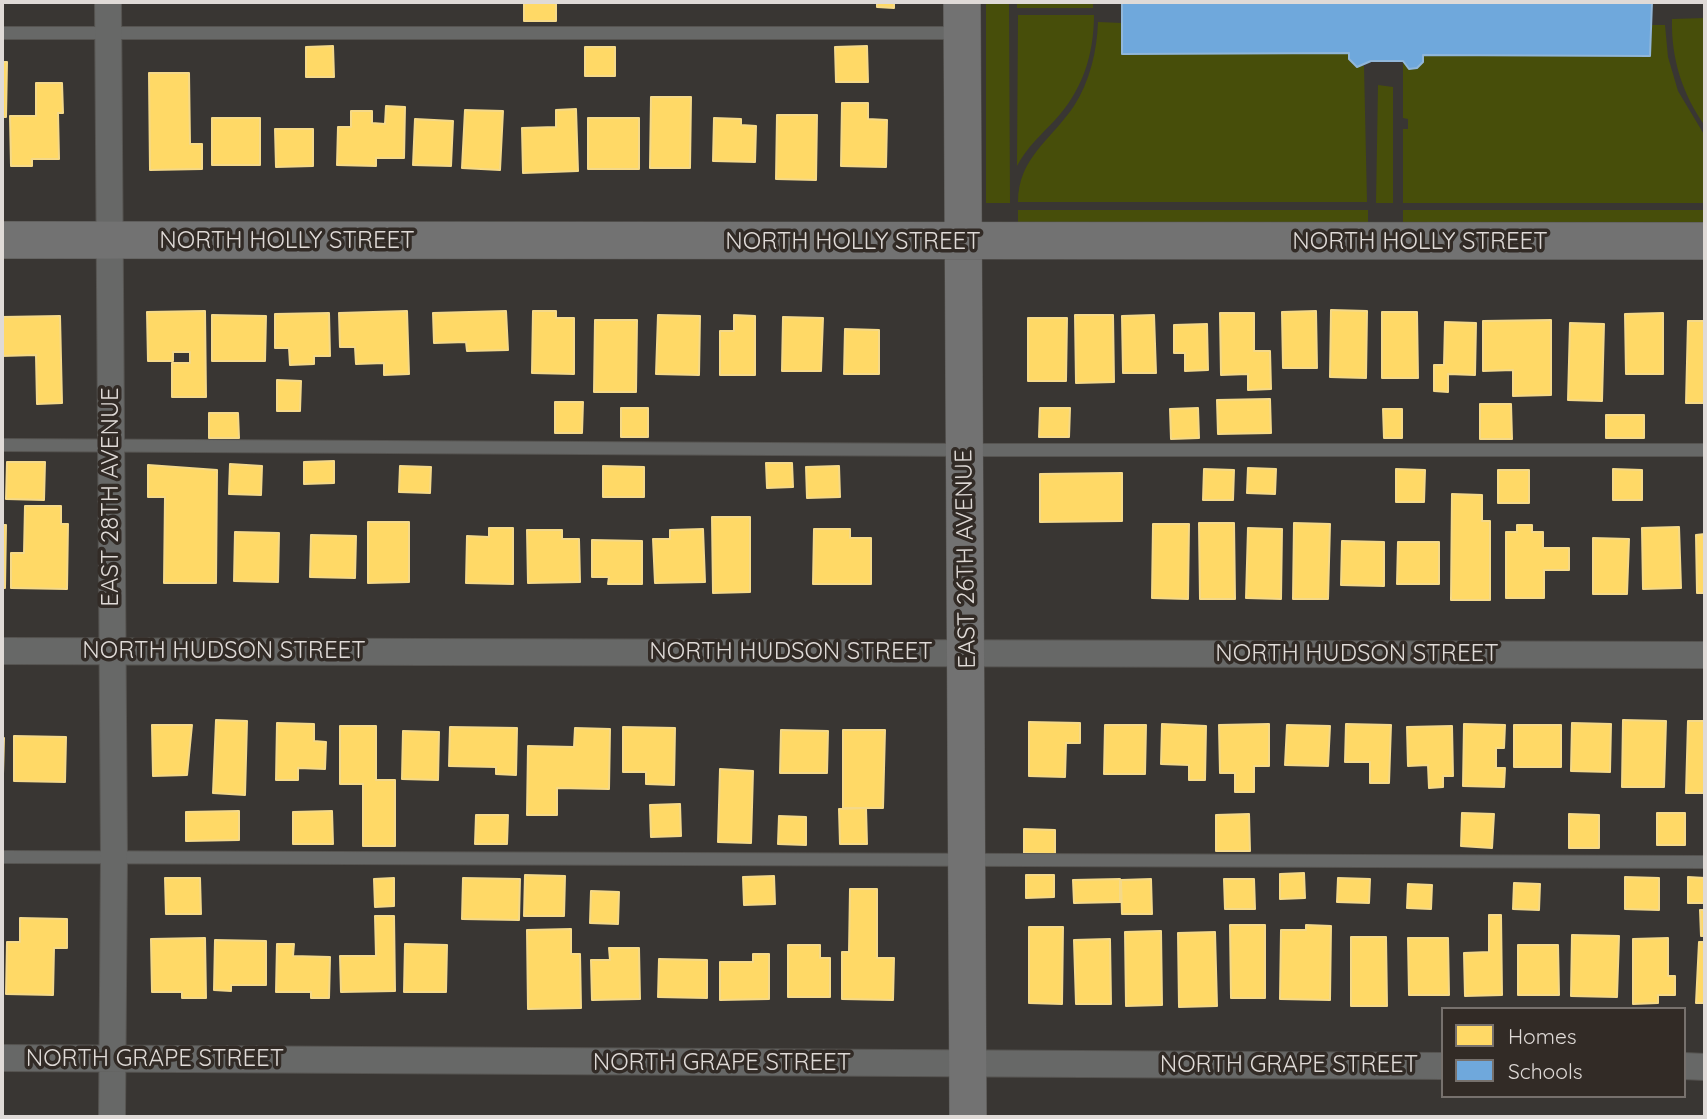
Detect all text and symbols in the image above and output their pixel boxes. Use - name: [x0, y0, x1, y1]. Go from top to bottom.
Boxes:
- street label: NORTH HOLLY STREET: [159, 227, 415, 255]
- street label: NORTH HOLLY STREET: [725, 228, 981, 256]
- street label: NORTH HOLLY STREET: [1292, 228, 1548, 256]
- street label: EAST 28TH AVENUE: [97, 387, 125, 607]
- street label: EAST 26TH AVENUE: [950, 449, 982, 669]
- street label: NORTH HUDSON STREET: [82, 637, 366, 665]
- street label: NORTH HUDSON STREET: [649, 638, 933, 666]
- street label: NORTH HUDSON STREET: [1215, 640, 1499, 668]
- legend: [1441, 1007, 1686, 1098]
- text: Homes: [1508, 1023, 1577, 1049]
- street label: NORTH GRAPE STREET: [26, 1045, 284, 1073]
- street label: NORTH GRAPE STREET: [593, 1049, 851, 1077]
- street label: NORTH GRAPE STREET: [1160, 1051, 1418, 1079]
- text: Schools: [1508, 1058, 1583, 1084]

